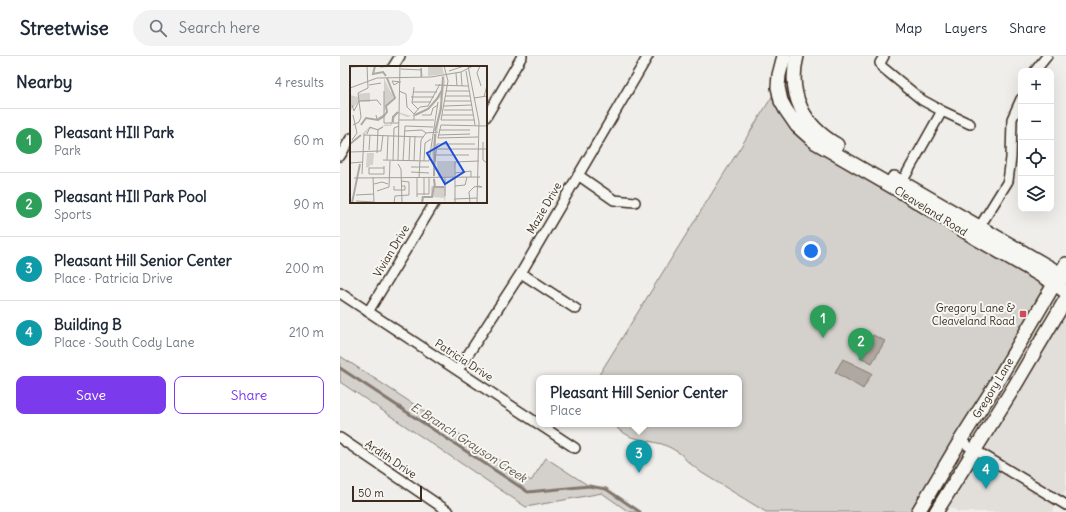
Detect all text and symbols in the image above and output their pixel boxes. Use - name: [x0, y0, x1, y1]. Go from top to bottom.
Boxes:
- search box: [133, 10, 413, 46]
- text: Streetwise: [20, 16, 109, 40]
- icon: search: [147, 17, 169, 39]
- text: Search here: [179, 18, 260, 37]
- text: Map: [895, 19, 922, 37]
- text: Layers: [944, 19, 987, 37]
- text: Share: [1009, 19, 1046, 37]
- inset map: [350, 66, 487, 203]
- map controls: [1018, 68, 1054, 212]
- button: +: [1018, 68, 1054, 104]
- text: Nearby: [16, 71, 72, 93]
- text: 4 results: [275, 74, 324, 91]
- button: −: [1018, 104, 1054, 140]
- text: Pleasant HIll Park: [54, 123, 174, 142]
- text: 1: [26, 132, 32, 149]
- text: 60 m: [293, 132, 324, 149]
- button: locate: [1018, 140, 1054, 176]
- text: Park: [54, 142, 81, 159]
- button: layers: [1018, 176, 1054, 212]
- street label: Mazie Drive: [524, 180, 564, 236]
- street label: Cleaveland Road: [892, 183, 970, 239]
- text: Pleasant HIll Park Pool: [54, 187, 207, 206]
- text: 2: [25, 196, 33, 213]
- text: 90 m: [293, 196, 324, 213]
- text: Sports: [54, 206, 92, 223]
- street label: Vivian Drive: [370, 222, 412, 280]
- your location: [801, 241, 821, 261]
- text: Pleasant Hill Senior Center: [54, 251, 232, 270]
- text: 3: [25, 260, 33, 277]
- text: 200 m: [285, 260, 324, 277]
- text: Place · Patricia Drive: [54, 270, 173, 287]
- place label: Gregory Lane & Cleaveland Road: [932, 301, 1016, 328]
- pin: 1: [810, 305, 836, 338]
- marker: Gregory Lane & Cleaveland Road: [1018, 309, 1028, 319]
- text: Building B: [54, 315, 122, 334]
- text: 4: [25, 324, 33, 341]
- text: 210 m: [289, 324, 324, 341]
- pin: 2: [848, 328, 874, 361]
- text: Place · South Cody Lane: [54, 334, 194, 351]
- street label: Patricia Drive: [432, 336, 496, 384]
- street label: Gregory Lane: [969, 355, 1017, 421]
- popup: [536, 375, 742, 427]
- button: Save: [16, 376, 166, 414]
- button: Share: [174, 376, 324, 414]
- text: Pleasant Hill Senior Center: [550, 383, 728, 402]
- water label: E. Branch Grayson Creek: [408, 399, 531, 486]
- text: Place: [550, 402, 582, 419]
- street label: Ardith Drive: [363, 437, 419, 481]
- pin: 3: [626, 440, 652, 473]
- pin: 4: [973, 456, 999, 489]
- scale bar: [352, 484, 422, 503]
- text: 50 m: [358, 486, 384, 500]

